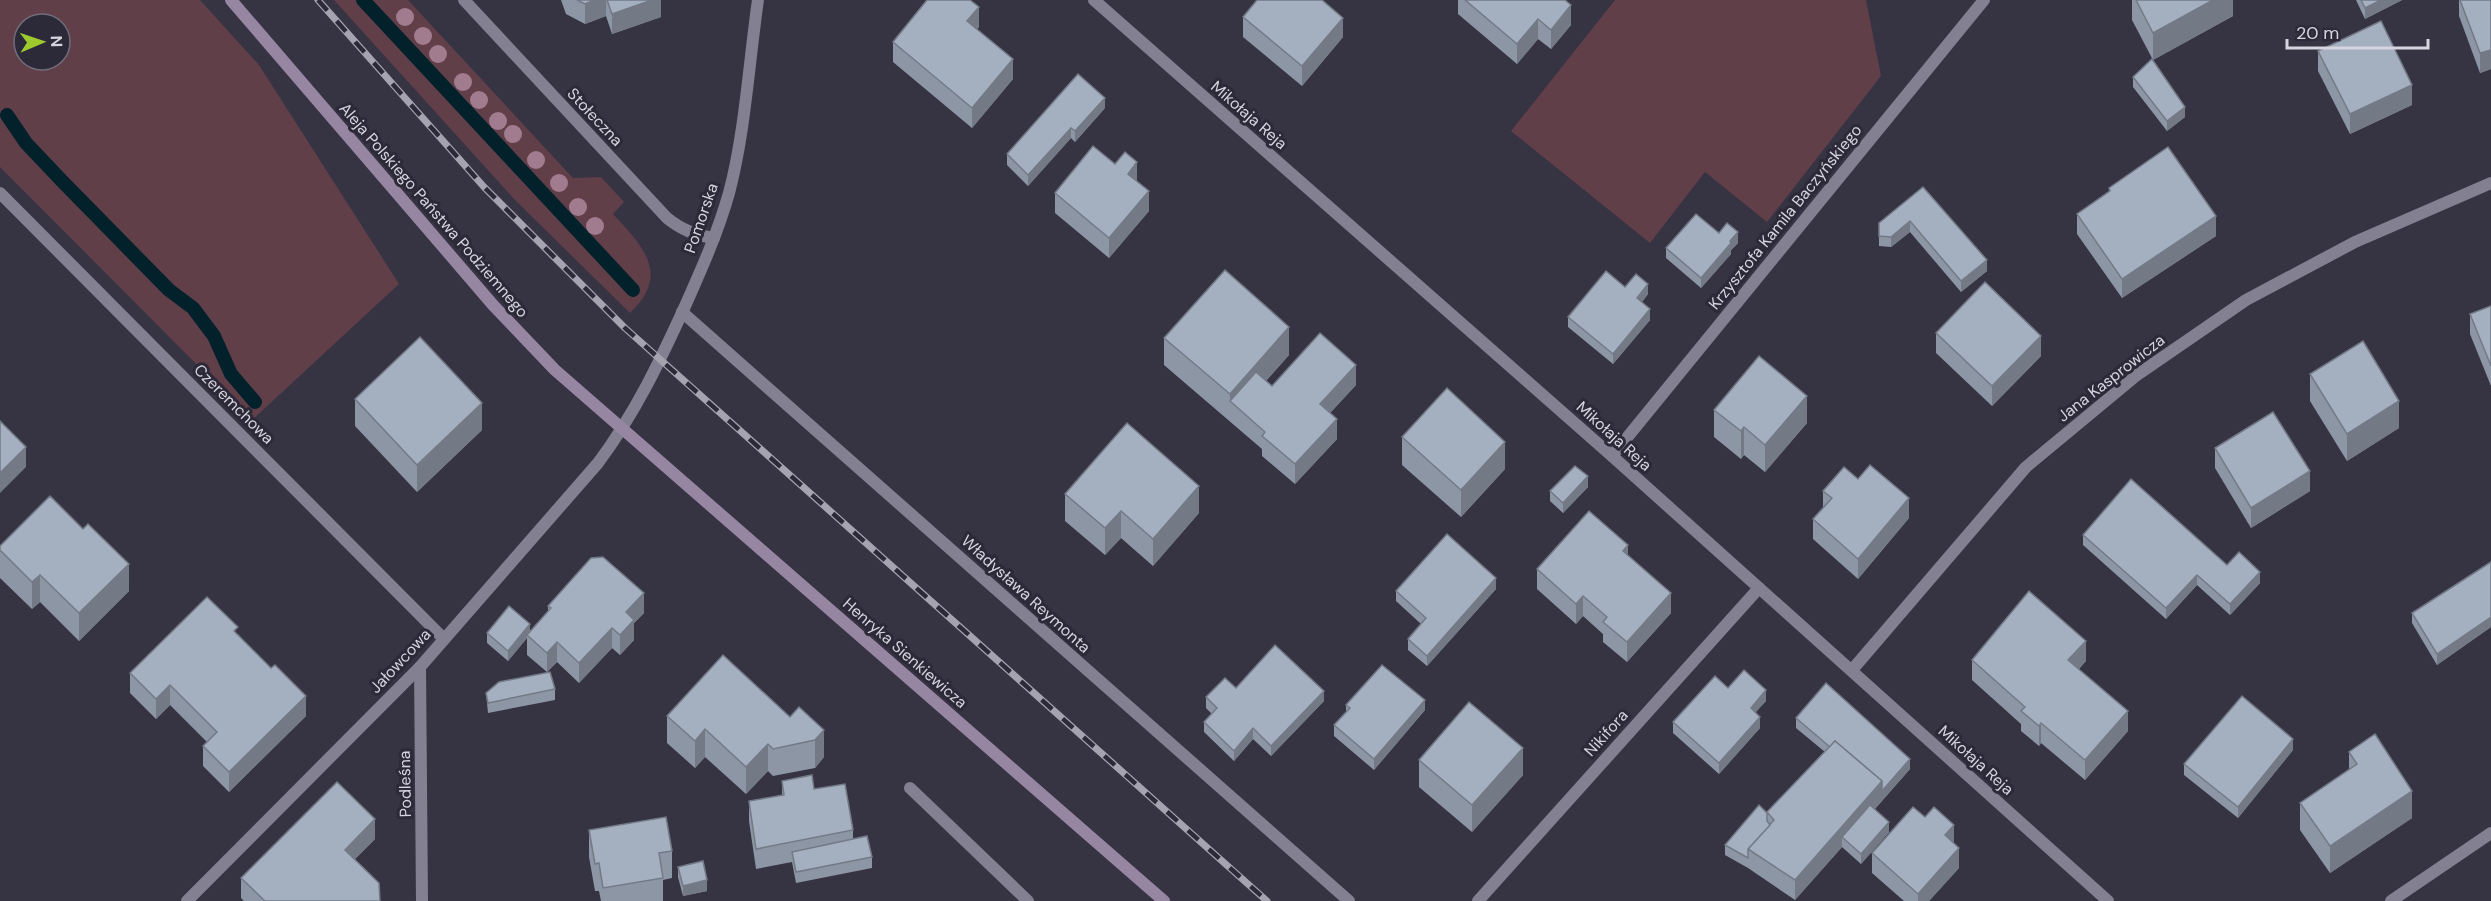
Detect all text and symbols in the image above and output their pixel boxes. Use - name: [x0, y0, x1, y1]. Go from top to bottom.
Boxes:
- north arrow: [12, 12, 72, 72]
- scale bar: [2287, 12, 2428, 50]
- text: 20 m: [2296, 21, 2339, 45]
- text: N: [46, 35, 67, 48]
- street label: Mikołaja Reja: [1206, 76, 1292, 154]
- street label: Stołeczna: [563, 83, 627, 151]
- street label: Aleja Polskiego Państwa Podziemnego: [335, 98, 533, 322]
- street label: Krzysztofa Kamila Baczyńskiego: [1704, 120, 1866, 314]
- street label: Pomorska: [679, 180, 723, 256]
- street label: Jana Kasprowicza: [2053, 330, 2169, 426]
- street label: Czeremchowa: [189, 359, 279, 449]
- street label: Mikołaja Reja: [1572, 397, 1656, 475]
- street label: Władysława Reymonta: [957, 530, 1095, 658]
- street label: Henryka Sienkiewicza: [838, 593, 972, 713]
- street label: Jałowcowa: [365, 624, 435, 698]
- street label: Nikifora: [1579, 705, 1633, 761]
- street label: Mikołaja Reja: [1934, 721, 2018, 799]
- street label: Podleśna: [394, 750, 416, 818]

